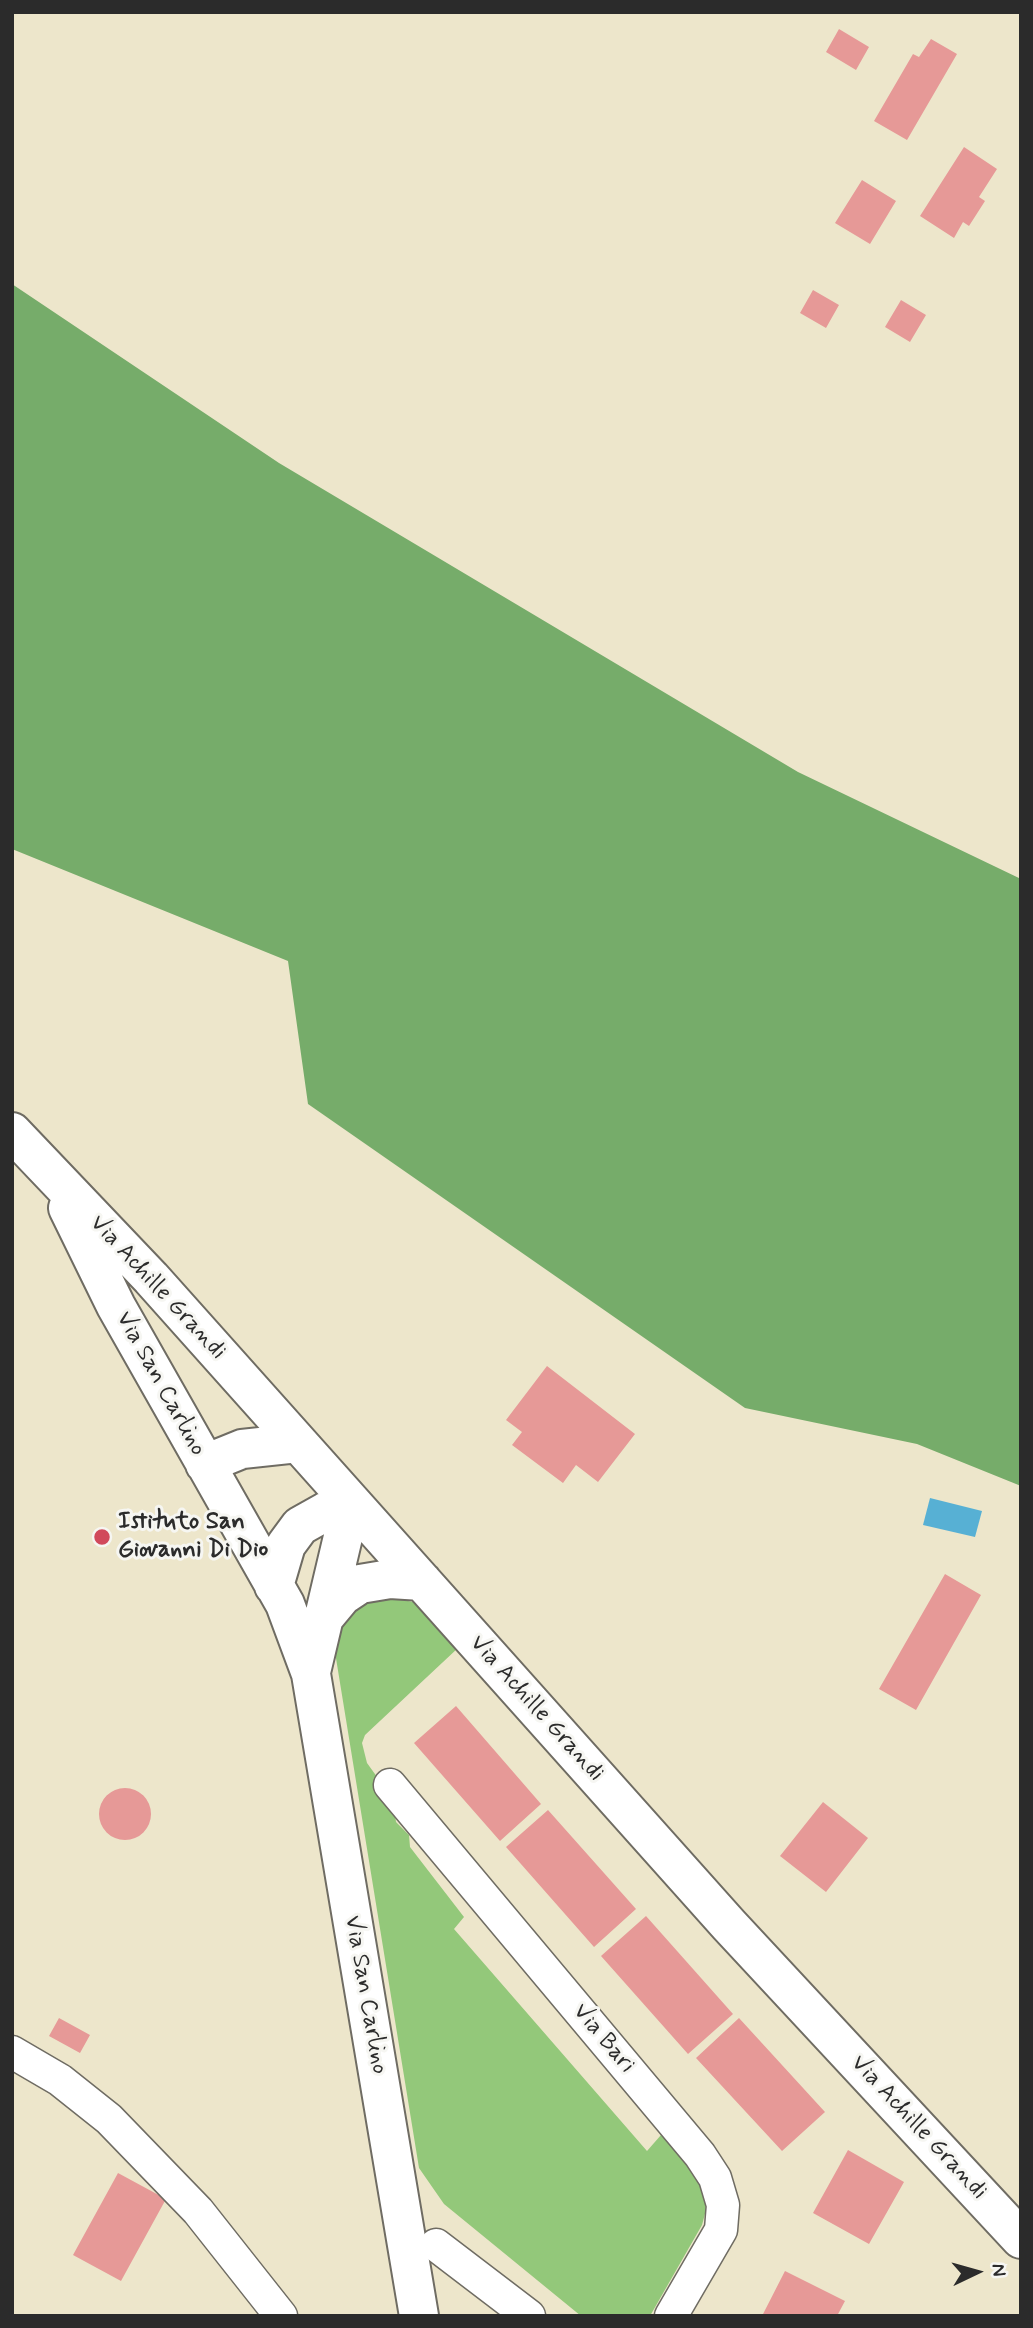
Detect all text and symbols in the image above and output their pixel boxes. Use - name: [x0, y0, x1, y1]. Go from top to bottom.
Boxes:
- street label: Via Achille Grandi: [83, 1210, 231, 1366]
- street label: Via San Carlino: [108, 1307, 212, 1461]
- place label: Istituto San Giovanni Di Dio: [118, 1509, 268, 1565]
- marker: Istituto San Giovanni Di Dio: [92, 1527, 112, 1547]
- street label: Via Achille Grandi: [463, 1630, 609, 1788]
- street label: Via San Carlino: [337, 1913, 393, 2077]
- street label: Via Bari: [566, 1998, 640, 2080]
- street label: Via Achille Grandi: [844, 2050, 992, 2206]
- north arrow: [942, 2237, 1012, 2307]
- text: N: [985, 2263, 1011, 2278]

